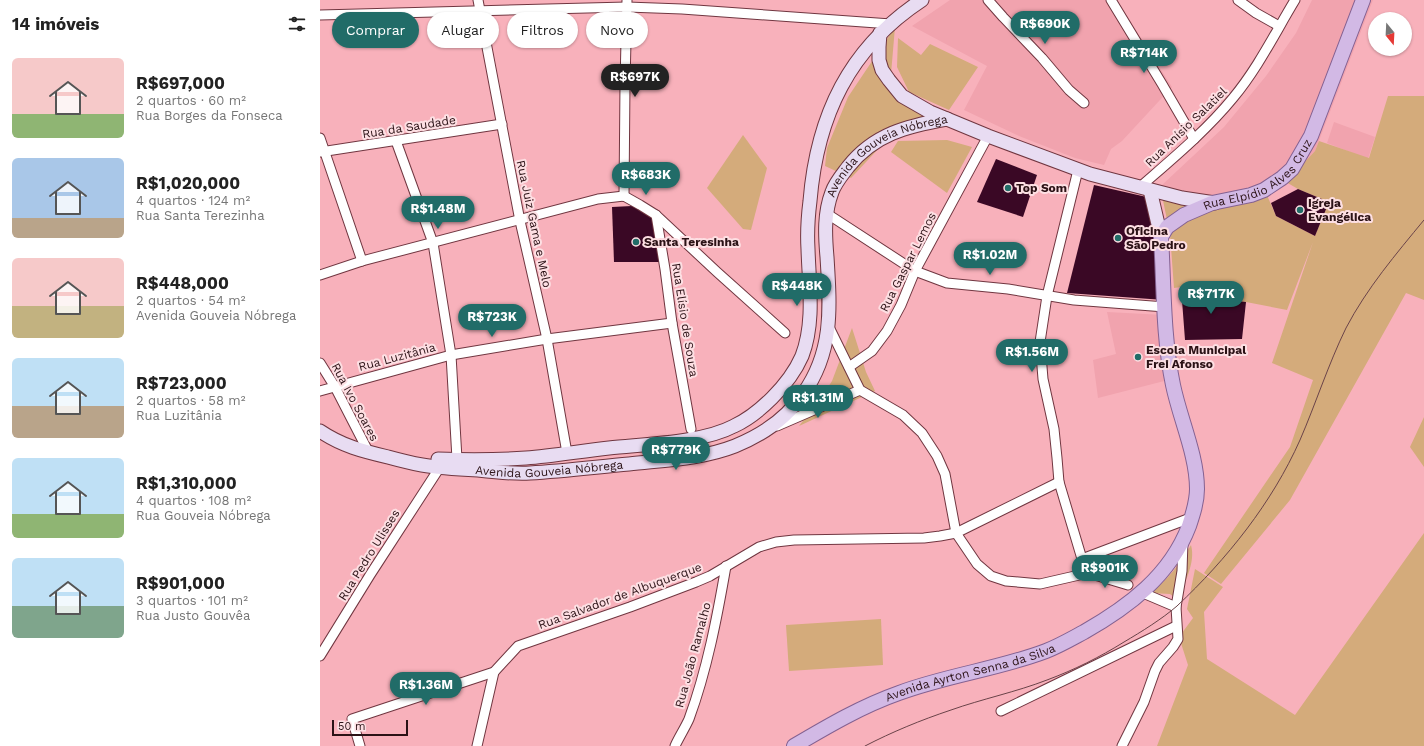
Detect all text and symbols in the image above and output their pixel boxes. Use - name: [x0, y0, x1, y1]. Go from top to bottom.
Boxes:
- pin: R$690K: [1012, 11, 1078, 45]
- chip: Comprar: [332, 12, 419, 48]
- chip: Alugar: [427, 12, 499, 48]
- chip: Filtros: [507, 12, 578, 48]
- chip: Novo: [586, 12, 648, 48]
- north arrow: [1368, 12, 1412, 56]
- map controls: [1368, 12, 1412, 56]
- icon: filters: [286, 13, 308, 35]
- text: 14 imóveis: [12, 14, 99, 34]
- text: R$690K: [1020, 16, 1070, 31]
- pin: R$714K: [1111, 40, 1177, 74]
- text: R$714K: [1120, 45, 1168, 60]
- pin: R$697K: [602, 64, 668, 98]
- text: R$697K: [610, 69, 660, 84]
- text: R$697,000: [136, 73, 225, 93]
- icon: home: [44, 74, 92, 122]
- street label: Rua Anísio Salatiel: [1142, 84, 1230, 170]
- text: 2 quartos · 60 m²: [136, 93, 246, 108]
- text: Rua Borges da Fonseca: [136, 108, 283, 123]
- street label: Avenida Gouveia Nóbrega: [824, 112, 949, 199]
- street label: Rua da Saudade: [361, 113, 457, 141]
- street label: Rua Elpídio Alves Cruz: [1201, 136, 1315, 213]
- street label: Rua Juiz Gama e Melo: [514, 159, 554, 289]
- pin: R$683K: [613, 162, 679, 196]
- text: R$683K: [621, 167, 671, 182]
- text: R$1,020,000: [136, 173, 240, 193]
- icon: home: [44, 174, 92, 222]
- place label: Top Som: [1016, 181, 1067, 195]
- marker: Top Som: [1003, 183, 1013, 193]
- text: 4 quartos · 124 m²: [136, 193, 250, 208]
- pin: R$1.48M: [401, 196, 475, 230]
- place label: Igreja Evangélica: [1308, 196, 1371, 224]
- text: R$1.48M: [411, 201, 466, 216]
- marker: Igreja Evangélica: [1295, 205, 1305, 215]
- text: Rua Santa Terezinha: [136, 208, 265, 223]
- street label: Rua Gaspar Lemos: [877, 210, 939, 314]
- place label: Oficina São Pedro: [1126, 224, 1186, 252]
- marker: Oficina São Pedro: [1113, 233, 1123, 243]
- place label: Santa Teresinha: [644, 235, 739, 249]
- marker: Santa Teresinha: [631, 237, 641, 247]
- pin: R$1.02M: [953, 242, 1027, 276]
- text: R$1.02M: [963, 247, 1017, 262]
- street label: Rua Elísio de Souza: [669, 262, 701, 378]
- text: R$448,000: [136, 273, 229, 293]
- pin: R$448K: [764, 273, 830, 307]
- icon: home: [44, 274, 92, 322]
- text: R$448K: [771, 278, 823, 293]
- pin: R$717K: [1178, 281, 1244, 315]
- text: R$717K: [1187, 286, 1235, 301]
- text: 2 quartos · 54 m²: [136, 293, 245, 308]
- pin: R$723K: [459, 304, 525, 338]
- text: Avenida Gouveia Nóbrega: [136, 308, 296, 323]
- text: R$723K: [467, 309, 517, 324]
- pin: R$1.56M: [995, 339, 1069, 373]
- street label: Rua Luzitânia: [357, 340, 437, 374]
- place label: Escola Municipal Frei Afonso: [1146, 343, 1246, 371]
- text: R$1.56M: [1005, 344, 1059, 359]
- marker: Escola Municipal Frei Afonso: [1133, 352, 1143, 362]
- street label: Rua Ivo Soares: [328, 360, 382, 444]
- text: R$723,000: [136, 373, 227, 393]
- icon: home: [44, 374, 92, 422]
- pin: R$1.31M: [781, 385, 855, 419]
- text: R$1.31M: [792, 390, 844, 405]
- text: 2 quartos · 58 m²: [136, 393, 246, 408]
- text: Rua Luzitânia: [136, 408, 222, 423]
- pin: R$779K: [643, 437, 709, 471]
- text: R$779K: [651, 442, 701, 457]
- street label: Avenida Gouveia Nóbrega: [475, 458, 624, 480]
- text: R$1,310,000: [136, 473, 237, 493]
- icon: home: [44, 474, 92, 522]
- text: 4 quartos · 108 m²: [136, 493, 251, 508]
- street label: Rua Pedro Ulisses: [335, 507, 403, 603]
- text: Rua Gouveia Nóbrega: [136, 508, 271, 523]
- pin: R$901K: [1072, 555, 1138, 589]
- street label: Rua Salvador de Albuquerque: [536, 560, 704, 632]
- text: R$901K: [1081, 560, 1129, 575]
- text: R$901,000: [136, 573, 225, 593]
- icon: home: [44, 574, 92, 622]
- text: 3 quartos · 101 m²: [136, 593, 248, 608]
- street label: Rua João Ramalho: [672, 601, 714, 709]
- text: Rua Justo Gouvêa: [136, 608, 250, 623]
- street label: Avenida Ayrton Senna da Silva: [883, 641, 1058, 704]
- pin: R$1.36M: [389, 672, 463, 706]
- text: R$1.36M: [399, 677, 453, 692]
- scale bar: [332, 718, 408, 737]
- text: 50 m: [338, 720, 365, 733]

